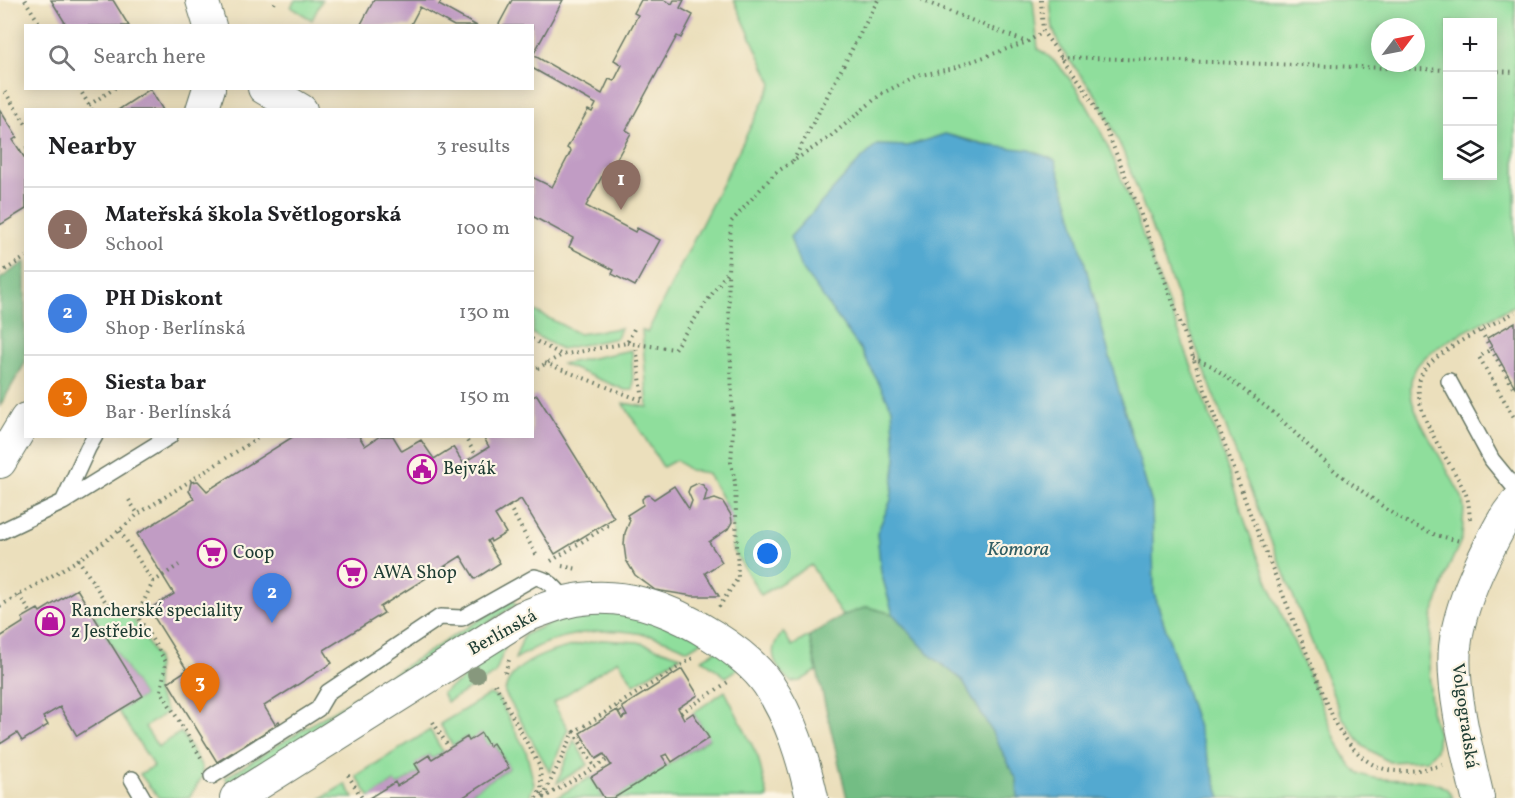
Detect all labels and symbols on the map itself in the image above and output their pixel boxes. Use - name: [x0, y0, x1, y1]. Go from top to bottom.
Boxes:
- north arrow: [1371, 18, 1425, 72]
- pin: 1: [602, 160, 640, 210]
- public building icon: Bejvák: [406, 453, 438, 485]
- place label: Bejvák: [443, 457, 496, 482]
- water label: Komora: [987, 536, 1049, 564]
- supermarket icon: Coop: [196, 537, 228, 569]
- your location: [753, 539, 782, 568]
- place label: Coop: [233, 541, 274, 566]
- supermarket icon: AWA Shop: [336, 557, 368, 589]
- place label: AWA Shop: [373, 561, 457, 586]
- pin: 2: [252, 574, 292, 623]
- place label: Rancherské speciality z Jestřebic: [71, 599, 243, 645]
- street label: Berlínská: [464, 604, 542, 662]
- shop icon: Rancherské speciality z Jestřebic: [34, 605, 66, 637]
- street label: Volgogradská: [1444, 662, 1484, 771]
- pin: 3: [180, 664, 220, 713]

